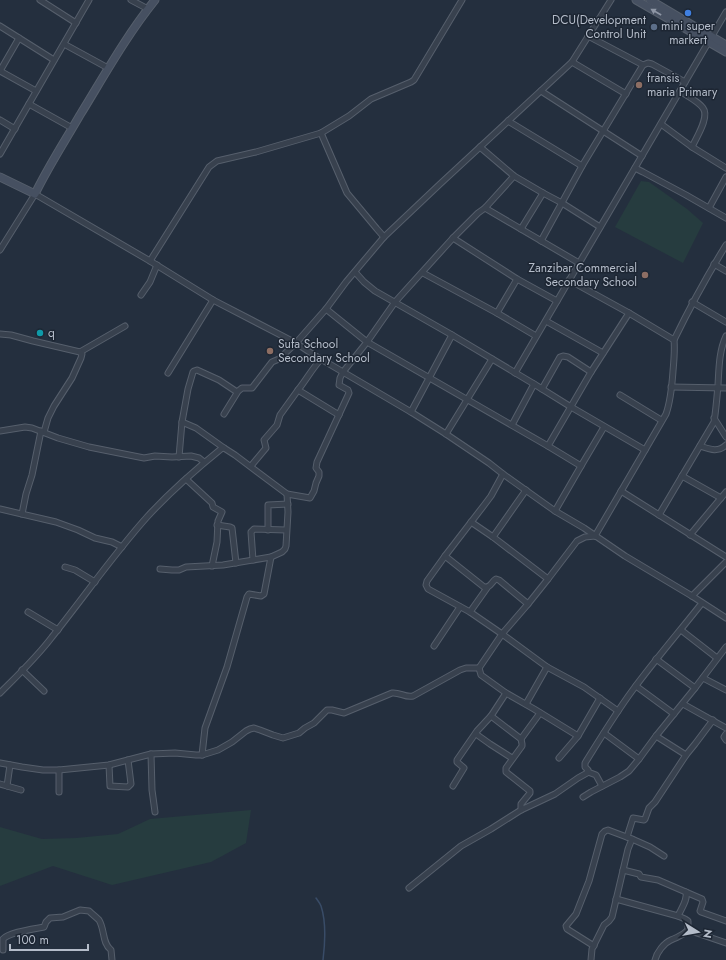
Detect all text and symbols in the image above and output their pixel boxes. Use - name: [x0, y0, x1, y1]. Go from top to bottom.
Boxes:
- one-way arrow: [650, 8, 662, 15]
- marker: mini super markert: [683, 8, 693, 18]
- place label: DCU(Development Control Unit: [552, 11, 646, 43]
- place label: mini super markert: [661, 17, 716, 49]
- marker: DCU(Development Control Unit: [649, 22, 659, 32]
- place label: fransis maria Primary: [647, 69, 718, 101]
- marker: fransis maria Primary: [634, 80, 644, 90]
- place label: Zanzibar Commercial Secondary School: [528, 259, 637, 291]
- marker: Zanzibar Commercial Secondary School: [640, 270, 650, 280]
- place label: q: [48, 324, 55, 342]
- marker: q: [35, 328, 45, 338]
- place label: Sufa School Secondary School: [278, 335, 370, 367]
- marker: Sufa School Secondary School: [265, 346, 275, 356]
- north arrow: [678, 912, 718, 952]
- scale bar: [10, 926, 88, 952]
- text: N: [699, 928, 717, 940]
- text: 100 m: [16, 931, 49, 949]

